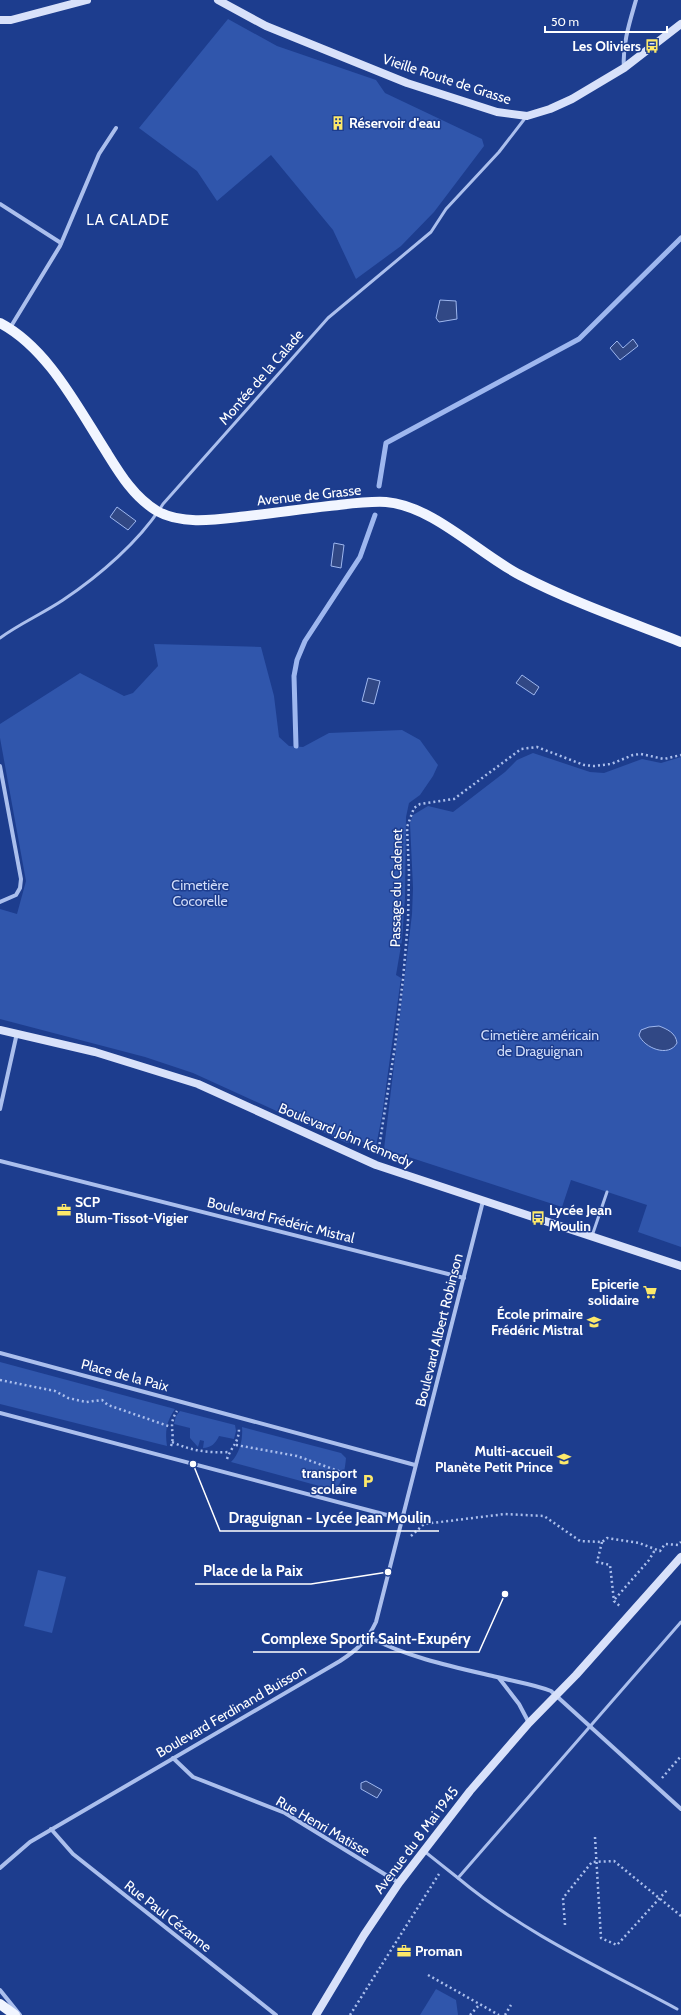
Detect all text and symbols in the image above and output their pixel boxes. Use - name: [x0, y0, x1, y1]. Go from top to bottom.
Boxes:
- scale bar: [545, 8, 667, 34]
- text: 50 m: [551, 14, 579, 29]
- place label: Les Oliviers: [572, 37, 641, 55]
- bus stop icon: Les Oliviers: [644, 38, 660, 54]
- street label: Vieille Route de Grasse: [380, 50, 514, 108]
- place label: Réservoir d'eau: [349, 114, 441, 132]
- building icon: Réservoir d'eau: [330, 115, 346, 131]
- district label: LA CALADE: [86, 211, 170, 229]
- street label: Montée de la Calade: [215, 326, 307, 428]
- street label: Avenue de Grasse: [256, 481, 362, 509]
- street label: Passage du Cadenet: [386, 828, 406, 947]
- park label: Cimetière Cocorelle: [171, 876, 229, 910]
- park label: Cimetière américain de Draguignan: [481, 1026, 599, 1060]
- street label: Boulevard John Kennedy: [276, 1099, 416, 1171]
- place label: SCP Blum-Tissot-Vigier: [75, 1193, 189, 1227]
- street label: Boulevard Frédéric Mistral: [205, 1193, 357, 1247]
- place label: Lycée Jean Moulin: [549, 1201, 612, 1235]
- office icon: SCP Blum-Tissot-Vigier: [56, 1202, 72, 1218]
- bus stop icon: Lycée Jean Moulin: [530, 1210, 546, 1226]
- street label: Boulevard Albert Robinson: [411, 1251, 467, 1408]
- place label: Epicerie solidaire: [588, 1275, 639, 1309]
- supermarket icon: Epicerie solidaire: [642, 1284, 658, 1300]
- place label: École primaire Frédéric Mistral: [491, 1305, 583, 1339]
- school or university icon: École primaire Frédéric Mistral: [586, 1314, 602, 1330]
- street label: Place de la Paix: [79, 1355, 171, 1395]
- place label: Multi-accueil Planète Petit Prince: [435, 1442, 553, 1476]
- school or university icon: Multi-accueil Planète Petit Prince: [556, 1451, 572, 1467]
- place label: transport scolaire: [302, 1464, 357, 1498]
- parking icon: transport scolaire: [360, 1473, 376, 1489]
- callout: Draguignan - Lycée Jean Moulin: [220, 1504, 439, 1531]
- text: Draguignan - Lycée Jean Moulin: [229, 1509, 431, 1527]
- callout: Place de la Paix: [195, 1557, 311, 1584]
- text: Place de la Paix: [203, 1562, 304, 1580]
- callout: Complexe Sportif Saint-Exupéry: [253, 1625, 479, 1652]
- text: Complexe Sportif Saint-Exupéry: [261, 1630, 472, 1648]
- street label: Boulevard Ferdinand Buisson: [153, 1661, 309, 1761]
- street label: Avenue du 8 Mai 1945: [370, 1783, 462, 1897]
- street label: Rue Henri Matisse: [273, 1792, 373, 1860]
- street label: Rue Paul Cézanne: [121, 1876, 215, 1956]
- place label: Proman: [415, 1942, 463, 1960]
- office icon: Proman: [396, 1943, 412, 1959]

